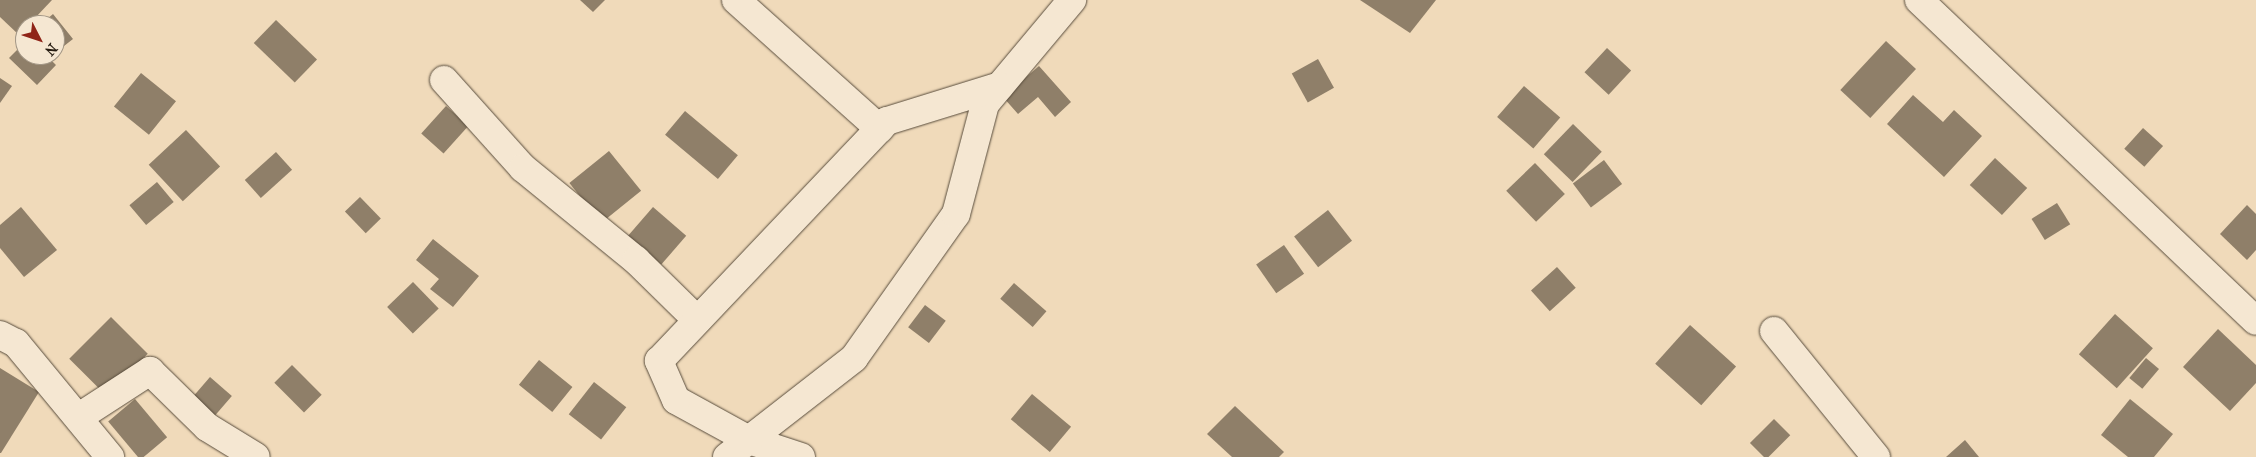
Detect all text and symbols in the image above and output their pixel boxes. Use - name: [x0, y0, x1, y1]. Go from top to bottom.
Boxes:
- north arrow: [15, 15, 65, 65]
- text: N: [41, 40, 61, 59]

